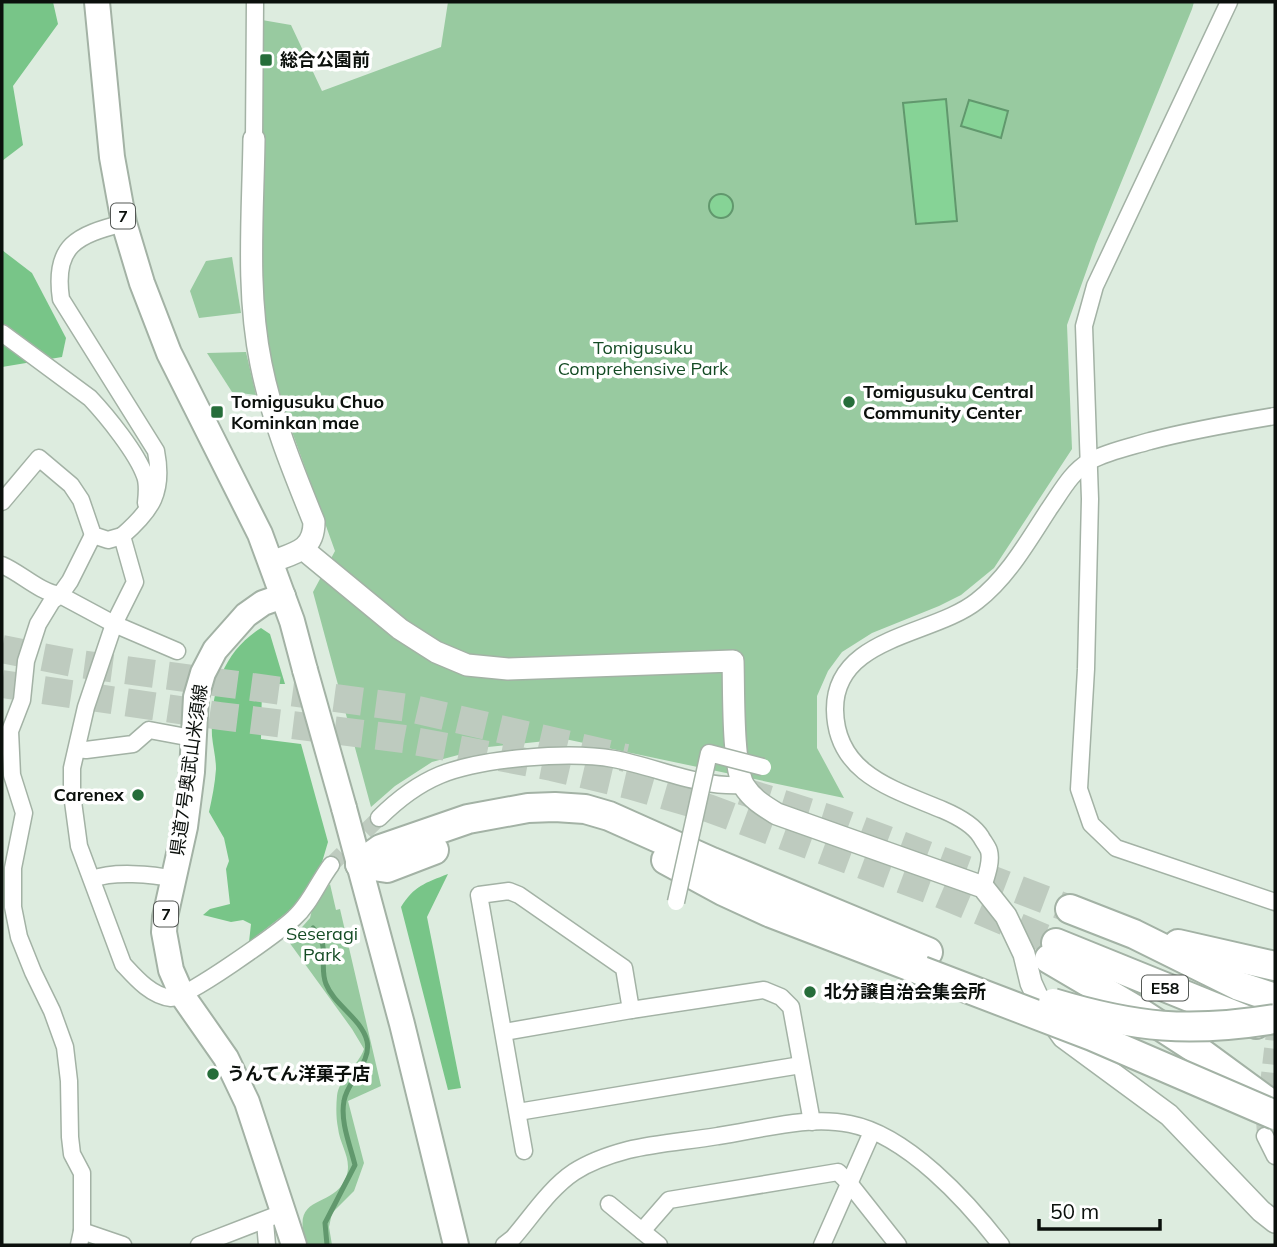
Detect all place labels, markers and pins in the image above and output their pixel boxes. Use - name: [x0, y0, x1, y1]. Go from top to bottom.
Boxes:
- place label: 総合公園前: [280, 48, 370, 71]
- marker: 総合公園前: [258, 52, 274, 68]
- place label: Tomigusuku Central Community Center: [863, 380, 1034, 424]
- place label: Tomigusuku Chuo Kominkan mae: [231, 390, 384, 434]
- marker: Tomigusuku Central Community Center: [841, 394, 857, 410]
- marker: Tomigusuku Chuo Kominkan mae: [209, 404, 225, 420]
- place label: Carenex: [53, 783, 125, 806]
- marker: Carenex: [130, 787, 146, 803]
- place label: 北分譲自治会集会所: [824, 980, 986, 1003]
- marker: 北分譲自治会集会所: [802, 984, 818, 1000]
- place label: うんてん洋菓子店: [227, 1062, 370, 1085]
- marker: うんてん洋菓子店: [205, 1066, 221, 1082]

